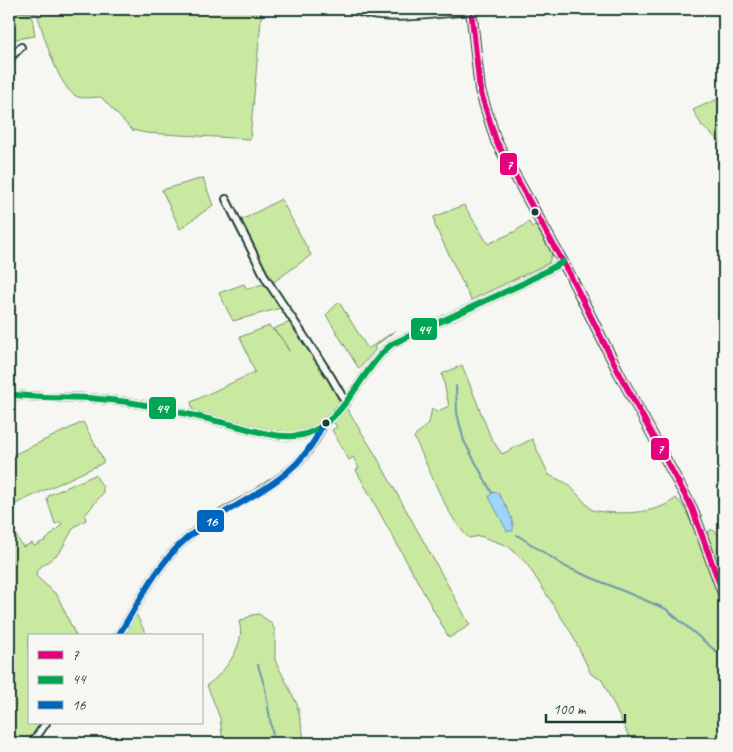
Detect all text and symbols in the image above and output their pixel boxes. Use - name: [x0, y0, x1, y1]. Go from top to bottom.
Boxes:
- line badge: 7: [499, 152, 518, 176]
- text: 7: [506, 156, 514, 173]
- unlabelled marker: [530, 207, 540, 217]
- line badge: 44: [410, 317, 438, 341]
- text: 44: [418, 321, 432, 338]
- line badge: 44: [148, 396, 177, 420]
- text: 44: [156, 400, 170, 417]
- unlabelled marker: [321, 418, 331, 428]
- line badge: 7: [650, 437, 670, 461]
- text: 7: [657, 440, 665, 457]
- line badge: 16: [196, 509, 225, 533]
- text: 16: [205, 513, 219, 530]
- legend: [28, 634, 202, 724]
- text: 7: [72, 646, 80, 665]
- text: 44: [72, 670, 87, 689]
- scale bar: [546, 692, 624, 724]
- text: 16: [72, 696, 87, 715]
- text: 100 m: [553, 700, 587, 719]

